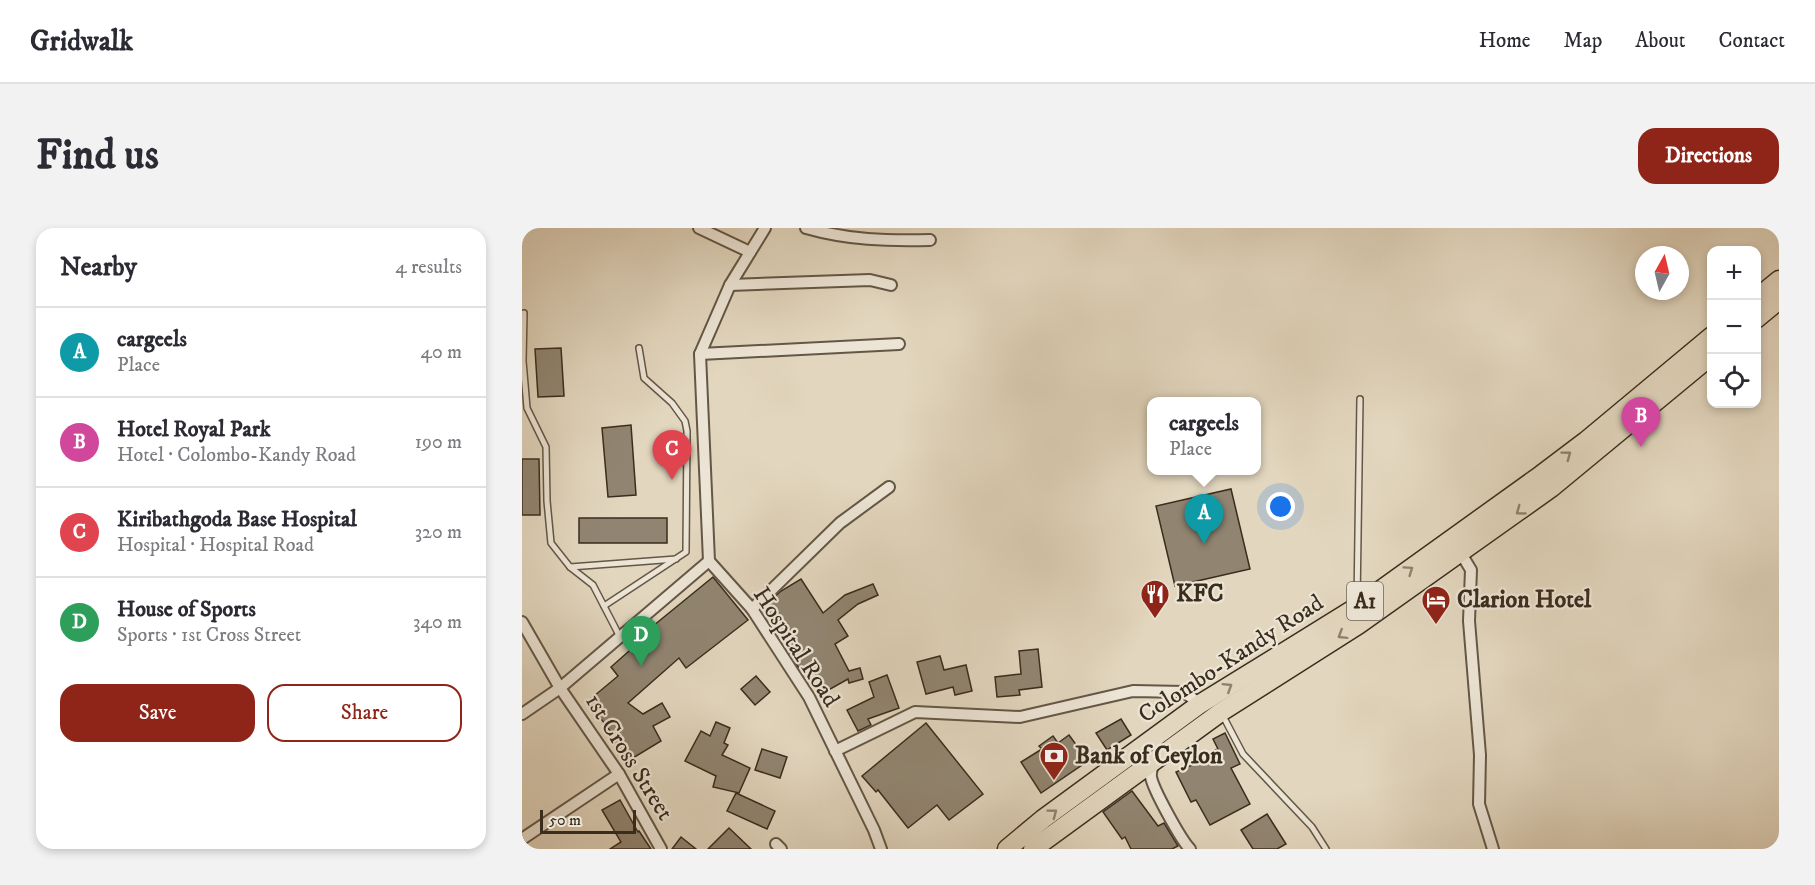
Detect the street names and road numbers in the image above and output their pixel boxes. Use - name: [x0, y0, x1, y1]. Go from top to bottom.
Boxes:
- street label: Hospital Road: [746, 581, 846, 713]
- road number: A1: [1347, 582, 1383, 620]
- street label: Colombo-Kandy Road: [1133, 588, 1329, 730]
- street label: 1st Cross Street: [578, 688, 680, 826]

